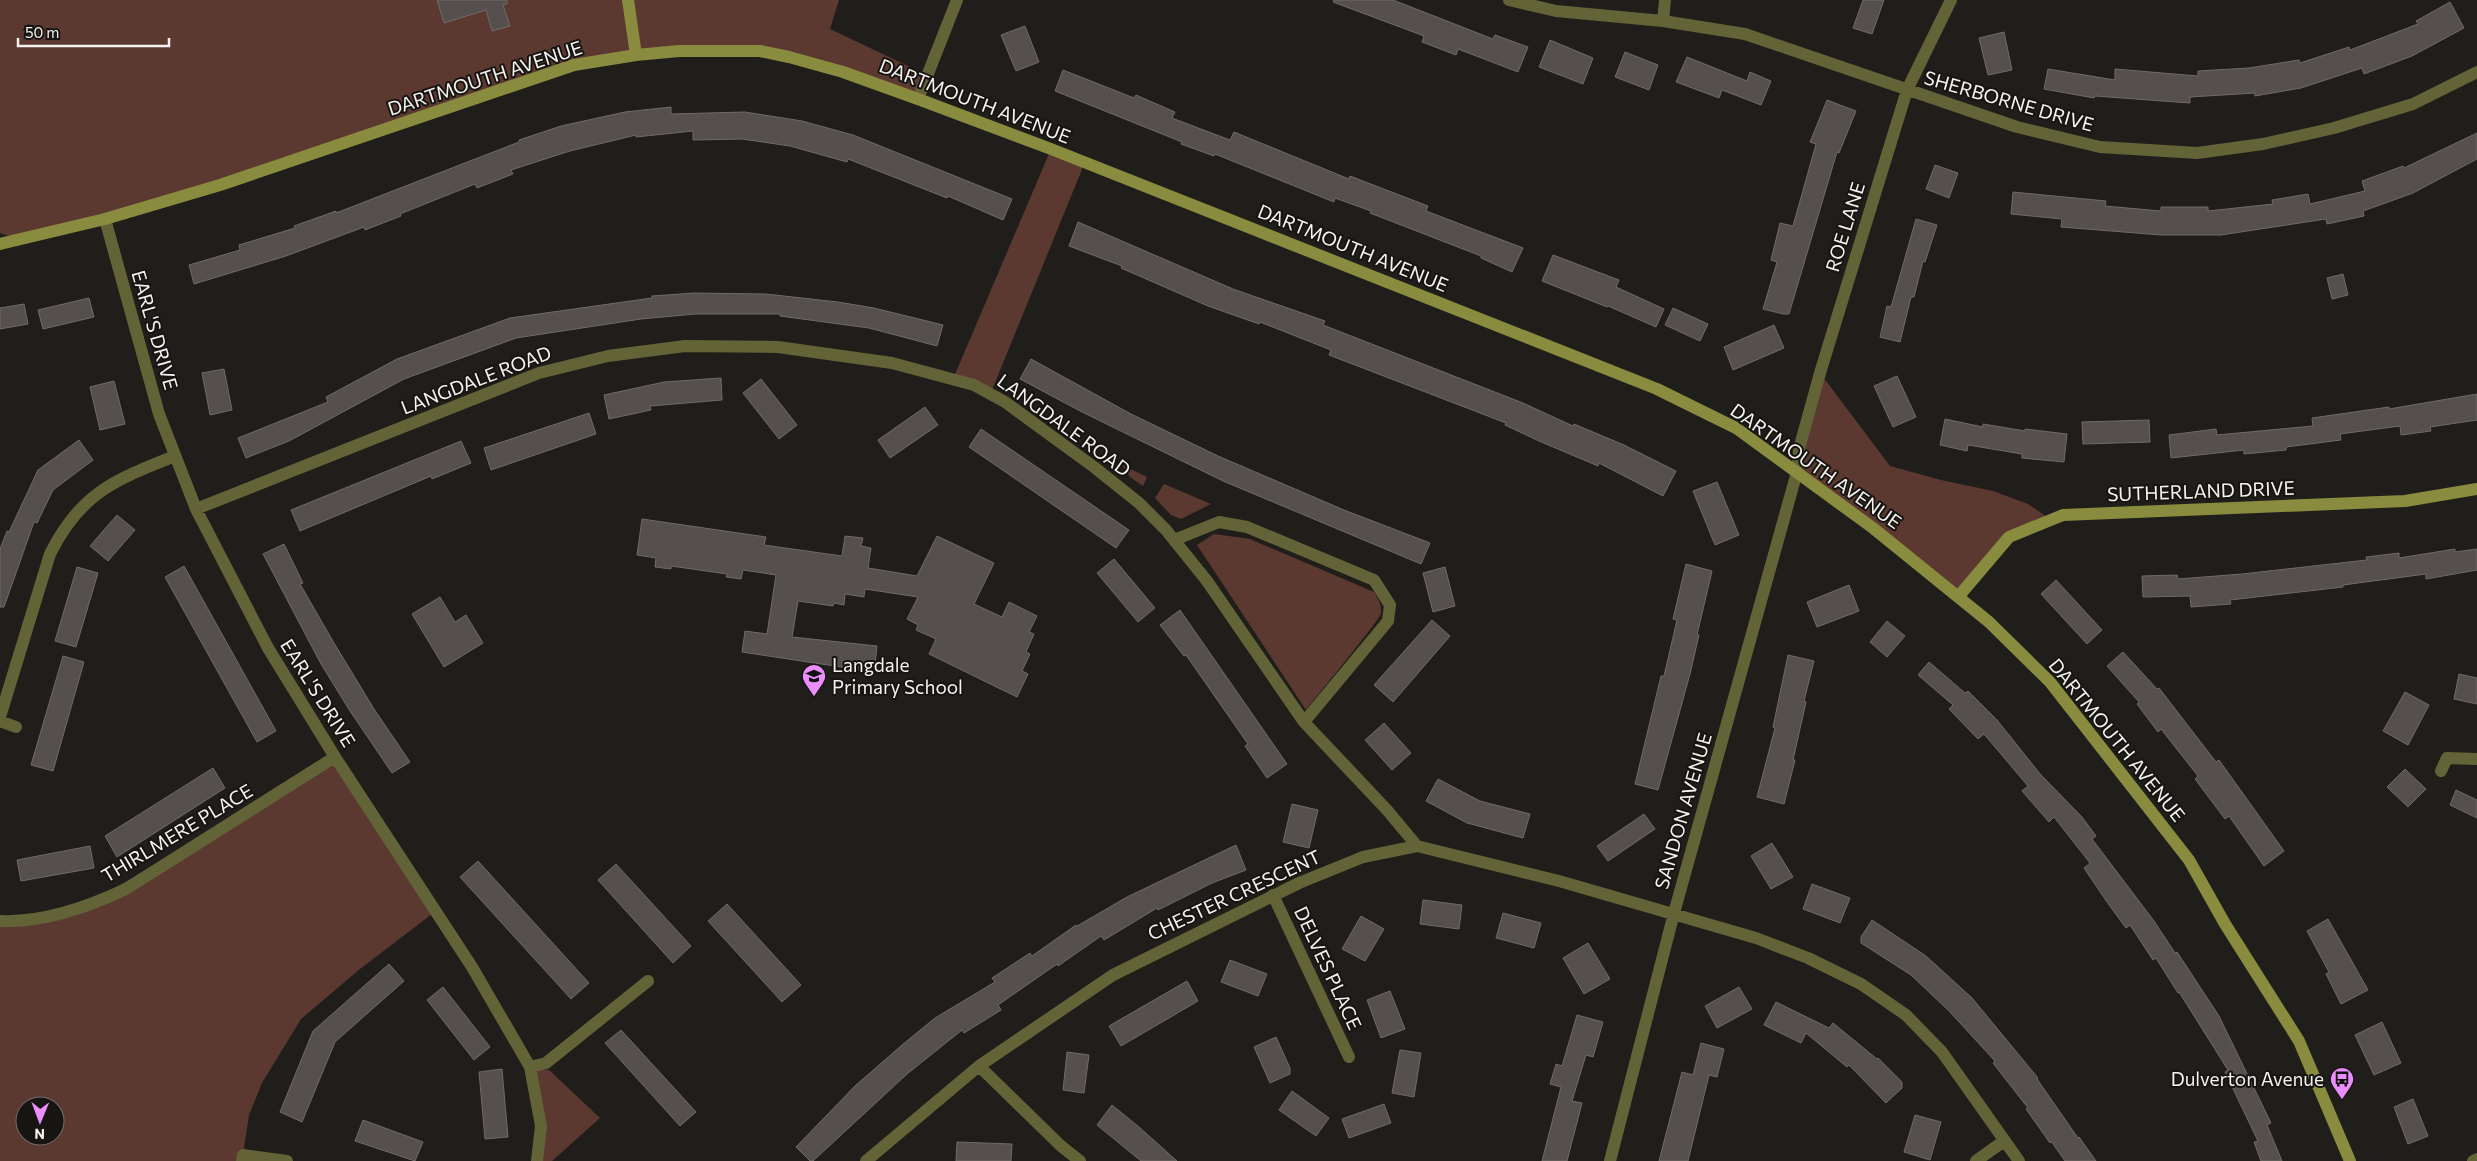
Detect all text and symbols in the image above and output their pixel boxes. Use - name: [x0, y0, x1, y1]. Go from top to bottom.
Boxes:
- scale bar: [18, 15, 169, 47]
- text: 50 m: [25, 23, 59, 41]
- street label: DARTMOUTH AVENUE: [385, 35, 585, 120]
- street label: DARTMOUTH AVENUE: [876, 53, 1074, 148]
- street label: SHERBORNE DRIVE: [1922, 65, 2097, 136]
- street label: ROE LANE: [1820, 179, 1869, 274]
- street label: DARTMOUTH AVENUE: [1255, 199, 1452, 296]
- street label: EARL'S DRIVE: [127, 268, 183, 392]
- street label: LANGDALE ROAD: [397, 340, 554, 419]
- street label: LANGDALE ROAD: [993, 369, 1135, 481]
- street label: DARTMOUTH AVENUE: [1726, 398, 1906, 533]
- street label: SUTHERLAND DRIVE: [2107, 476, 2295, 505]
- street label: EARL'S DRIVE: [276, 634, 361, 751]
- place label: Langdale Primary School: [832, 653, 963, 698]
- street label: DARTMOUTH AVENUE: [2045, 653, 2190, 826]
- school or university icon: Langdale Primary School: [801, 663, 827, 697]
- street label: SANDON AVENUE: [1649, 730, 1716, 892]
- street label: THIRLMERE PLACE: [97, 778, 256, 887]
- street label: CHESTER CRESCENT: [1144, 844, 1324, 945]
- street label: DELVES PLACE: [1290, 902, 1367, 1033]
- bus stop icon: Dulverton Avenue: [2329, 1066, 2355, 1100]
- place label: Dulverton Avenue: [2171, 1067, 2324, 1090]
- north arrow: [15, 1096, 65, 1146]
- text: N: [34, 1126, 45, 1143]

